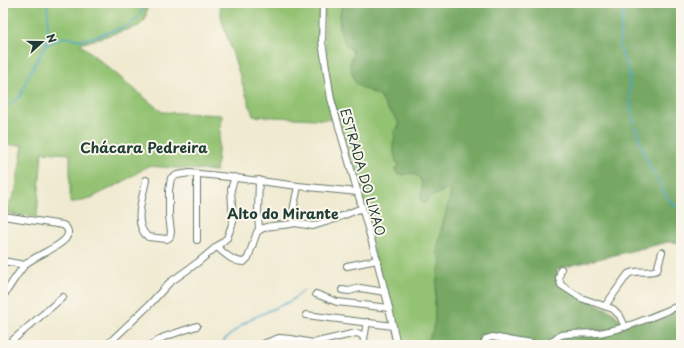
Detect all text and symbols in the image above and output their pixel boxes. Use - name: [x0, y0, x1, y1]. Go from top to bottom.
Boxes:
- north arrow: [22, 22, 62, 62]
- text: N: [42, 31, 61, 46]
- street label: ESTRADA DO LIXAO: [336, 106, 391, 238]
- district label: Chácara Pedreira: [80, 137, 208, 158]
- district label: Alto do Mirante: [227, 203, 339, 224]

